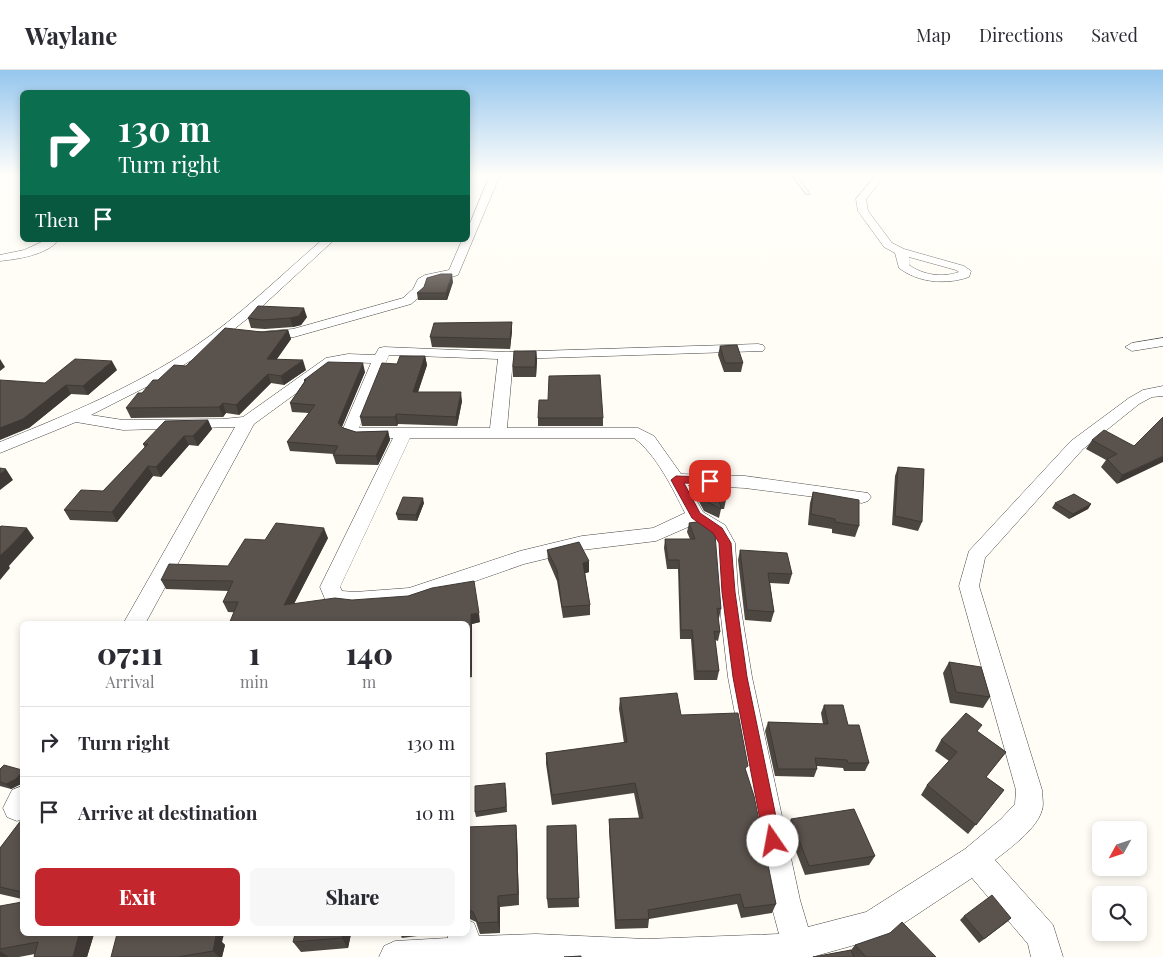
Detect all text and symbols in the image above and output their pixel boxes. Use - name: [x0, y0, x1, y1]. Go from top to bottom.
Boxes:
- text: Waylane: [25, 19, 117, 51]
- text: Map: [916, 23, 951, 47]
- text: Directions: [979, 23, 1063, 47]
- text: Saved: [1091, 23, 1138, 47]
- text: 130 m: [118, 104, 211, 151]
- icon: right: [35, 110, 100, 175]
- text: Turn right: [118, 149, 220, 179]
- icon: arrive: [89, 205, 117, 233]
- text: Then: [35, 206, 79, 232]
- pin: [689, 460, 731, 502]
- icon: arrive: [696, 467, 724, 495]
- text: 07:11: [97, 633, 163, 673]
- text: 1: [248, 633, 260, 673]
- text: 140: [345, 633, 393, 673]
- text: Arrival: [105, 671, 155, 692]
- text: min: [240, 671, 268, 692]
- text: m: [362, 671, 376, 692]
- icon: right: [35, 728, 63, 756]
- text: Turn right: [78, 729, 170, 755]
- text: 130 m: [407, 729, 455, 755]
- icon: arrive: [35, 798, 63, 826]
- text: Arrive at destination: [78, 799, 258, 825]
- text: 10 m: [415, 799, 455, 825]
- position arrow: [746, 814, 798, 866]
- north arrow: [1092, 821, 1148, 876]
- map controls: [1092, 821, 1147, 941]
- button: Exit: [35, 868, 240, 926]
- button: Share: [250, 868, 455, 926]
- button: search: [1092, 886, 1147, 941]

